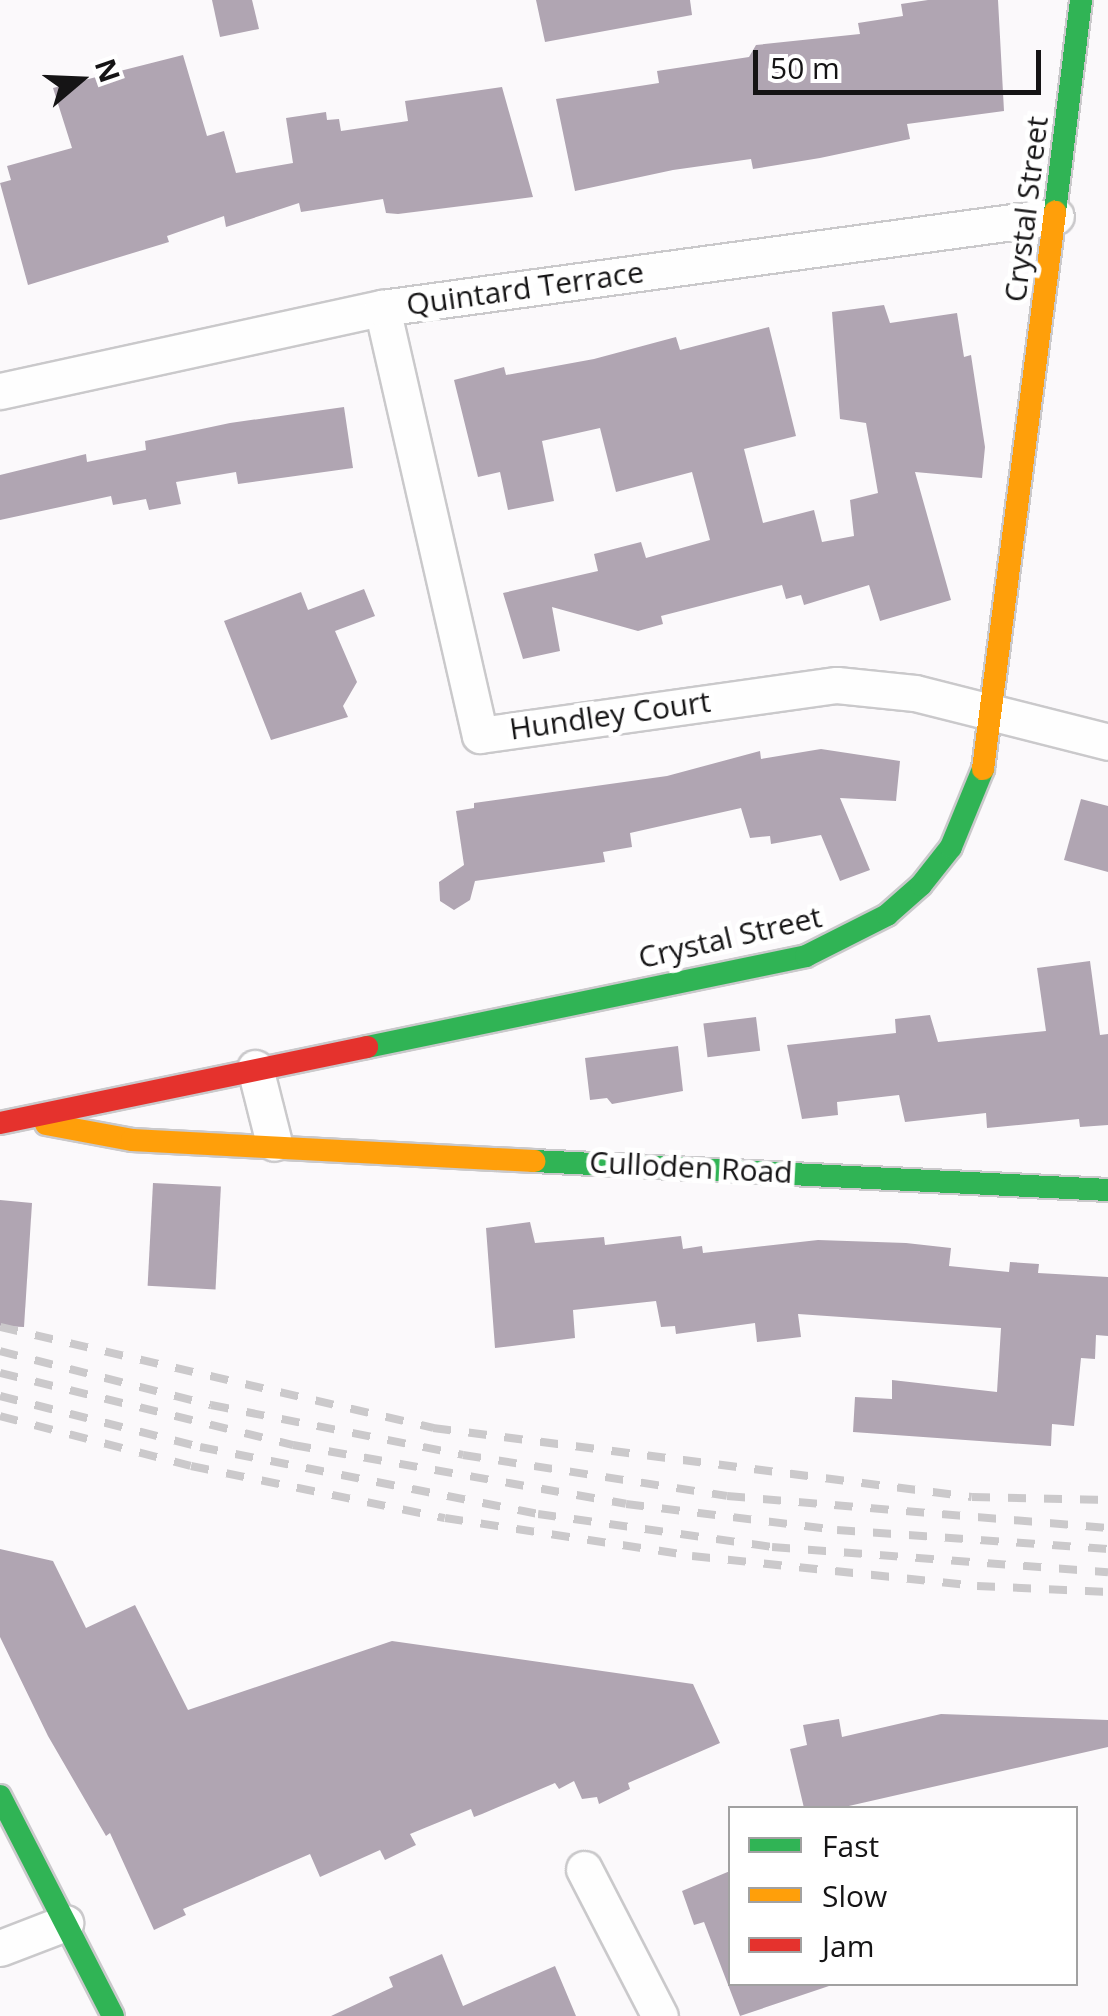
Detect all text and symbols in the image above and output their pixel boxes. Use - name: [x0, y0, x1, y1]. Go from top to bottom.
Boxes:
- north arrow: [30, 30, 130, 130]
- scale bar: [758, 30, 1046, 92]
- text: 50 m: [770, 47, 840, 88]
- text: N: [87, 53, 130, 87]
- street label: Crystal Street: [997, 114, 1055, 304]
- street label: Quintard Terrace: [404, 254, 646, 322]
- street label: Hundley Court: [507, 683, 713, 747]
- street label: Crystal Street: [635, 898, 825, 976]
- street label: Culloden Road: [588, 1144, 794, 1190]
- legend: [728, 1806, 1078, 1986]
- text: Fast: [822, 1825, 879, 1866]
- text: Slow: [822, 1875, 887, 1916]
- text: Jam: [822, 1925, 875, 1966]

